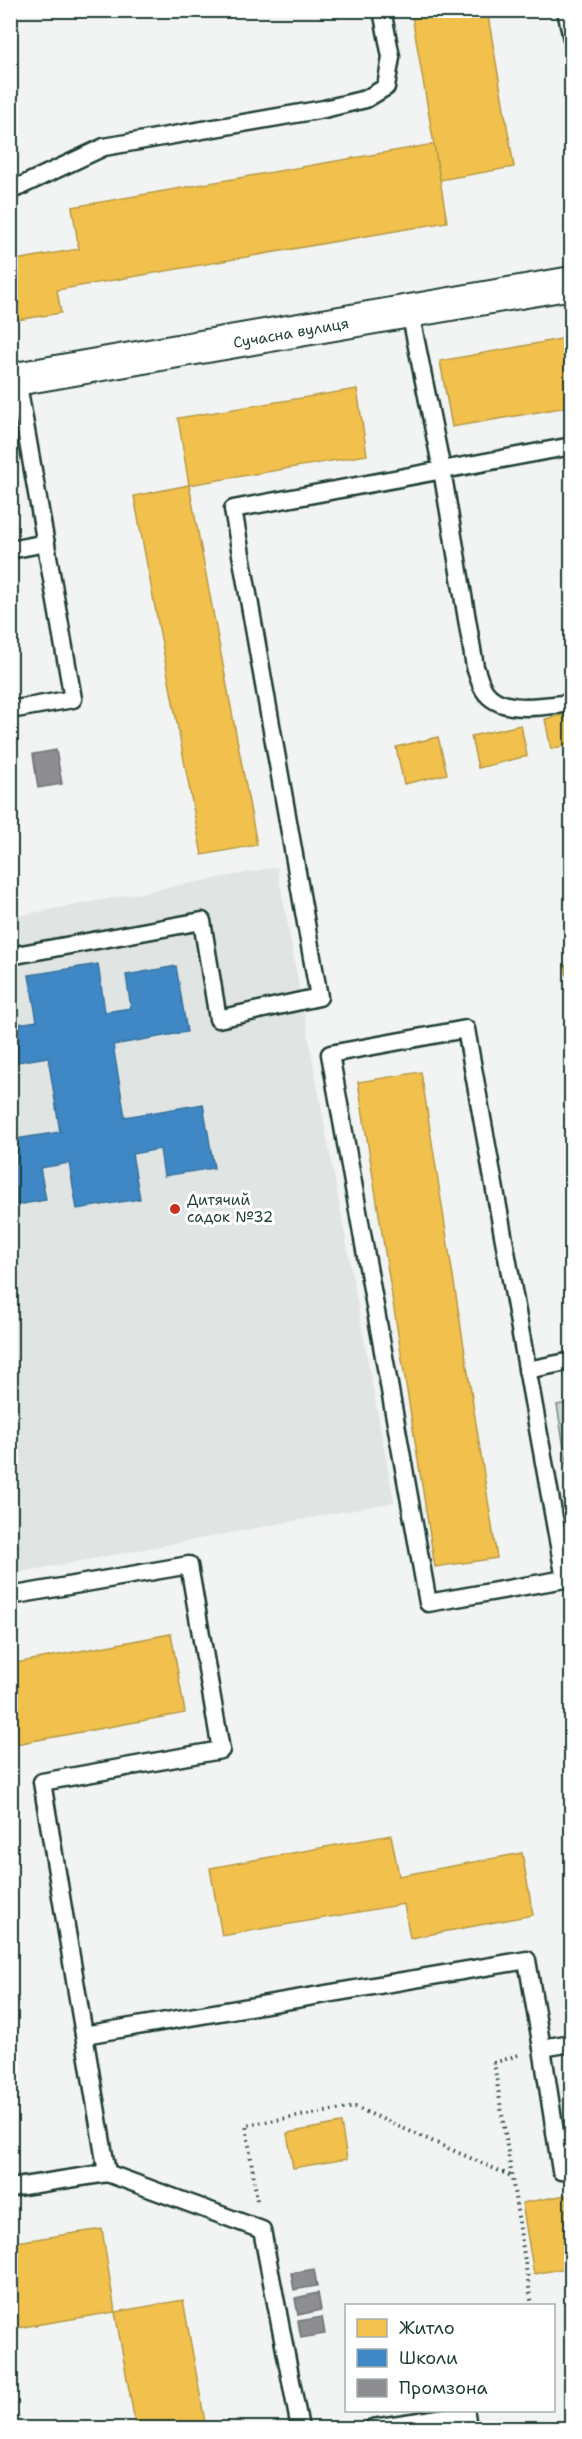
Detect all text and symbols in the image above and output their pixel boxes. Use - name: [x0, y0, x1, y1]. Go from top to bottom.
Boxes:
- street label: Сучасна вулиця: [232, 313, 350, 353]
- place label: Дитячий садок №32: [187, 1190, 273, 1227]
- marker: Дитячий садок №32: [168, 1202, 182, 1216]
- legend: [345, 2304, 555, 2412]
- text: Житло: [399, 2316, 455, 2340]
- text: Школи: [399, 2346, 458, 2370]
- text: Промзона: [399, 2376, 488, 2400]

